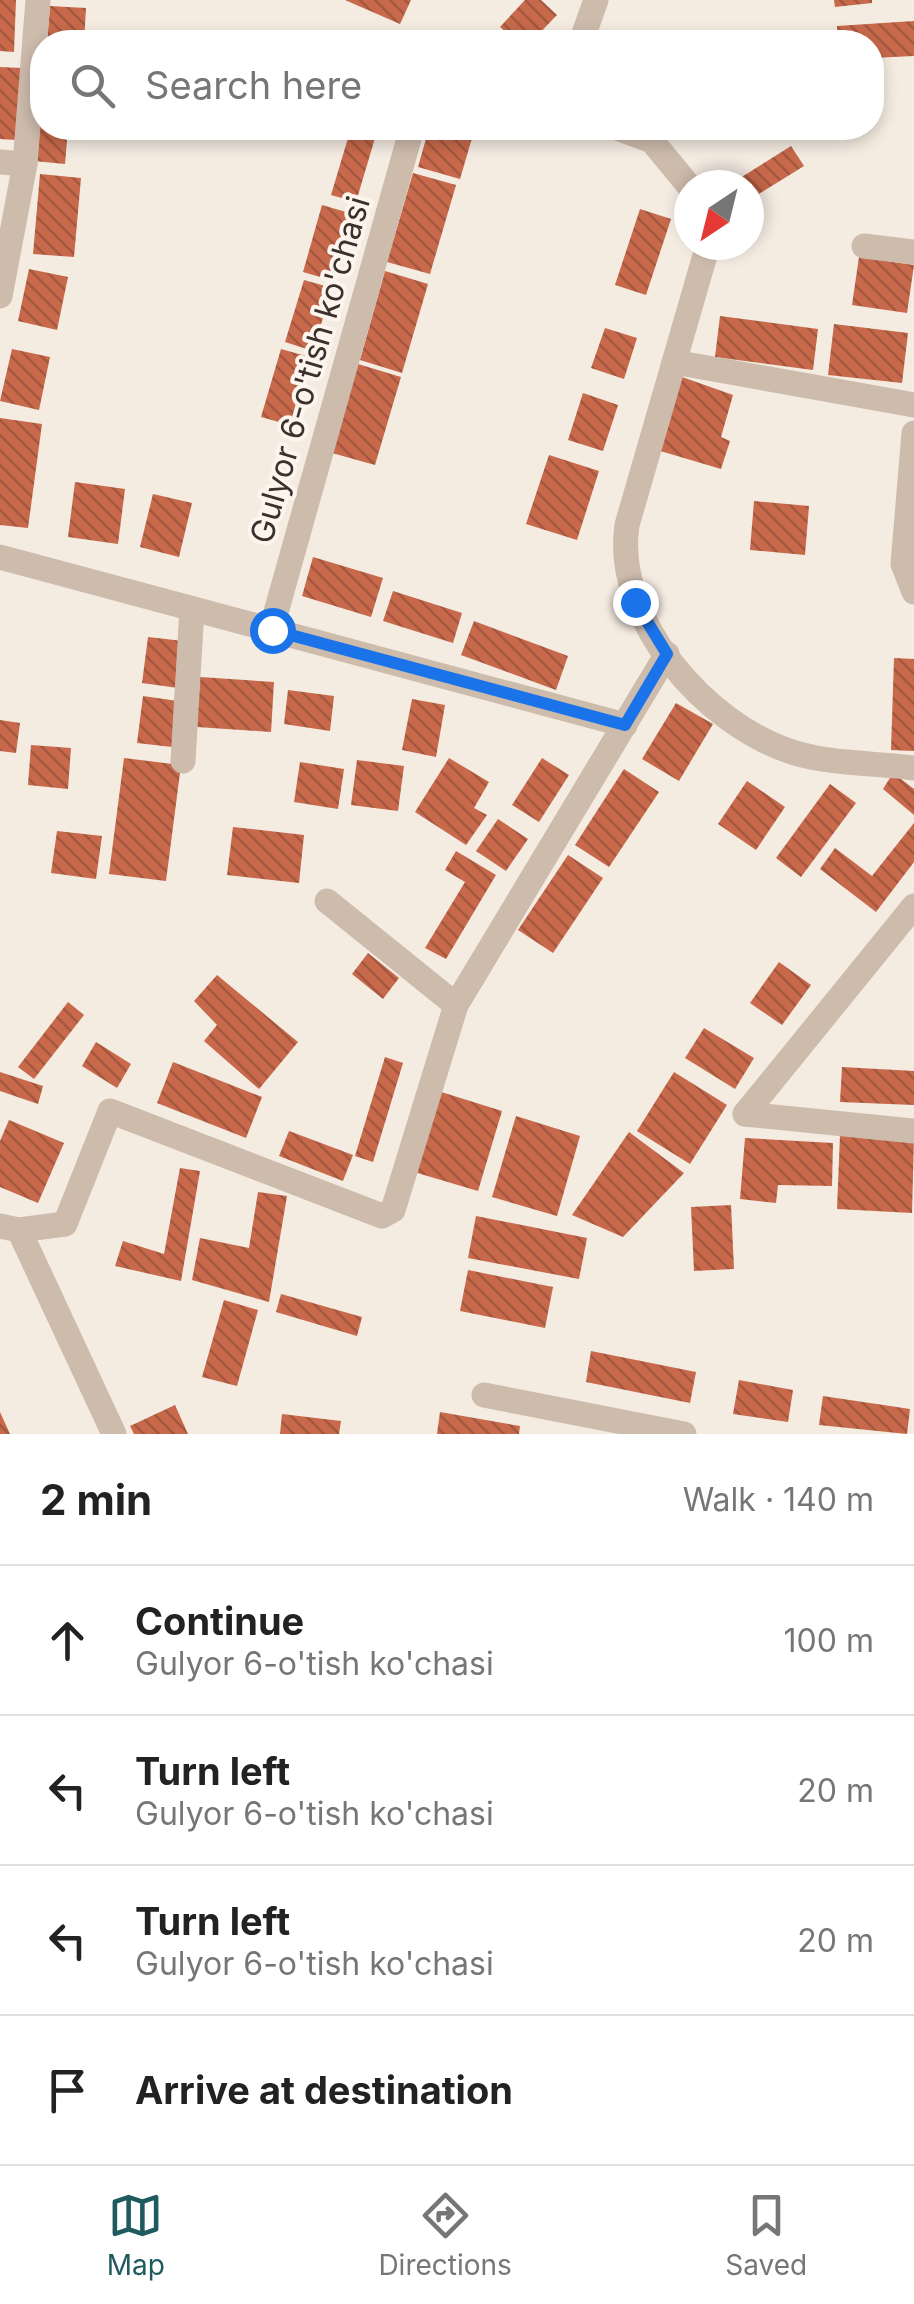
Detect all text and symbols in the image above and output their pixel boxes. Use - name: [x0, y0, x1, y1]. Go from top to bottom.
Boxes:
- search box: [30, 30, 884, 140]
- icon: search: [65, 58, 120, 113]
- text: Search here: [145, 62, 362, 108]
- north arrow: [674, 170, 764, 260]
- street label: Gulyor 6-o'tish ko'chasi: [241, 192, 378, 548]
- route end: [613, 580, 659, 626]
- route start: [250, 608, 296, 654]
- text: 2 min: [40, 1474, 152, 1525]
- text: Walk · 140 m: [683, 1480, 874, 1519]
- text: Continue: [135, 1598, 304, 1644]
- icon: ahead: [40, 1613, 95, 1668]
- text: 100 m: [784, 1621, 874, 1660]
- text: Gulyor 6-o'tish ko'chasi: [135, 1644, 494, 1683]
- text: Turn left: [135, 1748, 290, 1794]
- icon: left: [40, 1763, 95, 1818]
- text: 20 m: [797, 1771, 874, 1810]
- text: Gulyor 6-o'tish ko'chasi: [135, 1794, 494, 1833]
- text: Turn left: [135, 1898, 290, 1944]
- icon: left: [40, 1913, 95, 1968]
- text: 20 m: [797, 1921, 874, 1960]
- text: Gulyor 6-o'tish ko'chasi: [135, 1944, 494, 1983]
- icon: arrive: [40, 2063, 95, 2118]
- text: Arrive at destination: [135, 2067, 513, 2113]
- tab: Map: [107, 2188, 165, 2282]
- tab: Directions: [378, 2188, 512, 2282]
- tab: Saved: [725, 2188, 807, 2282]

